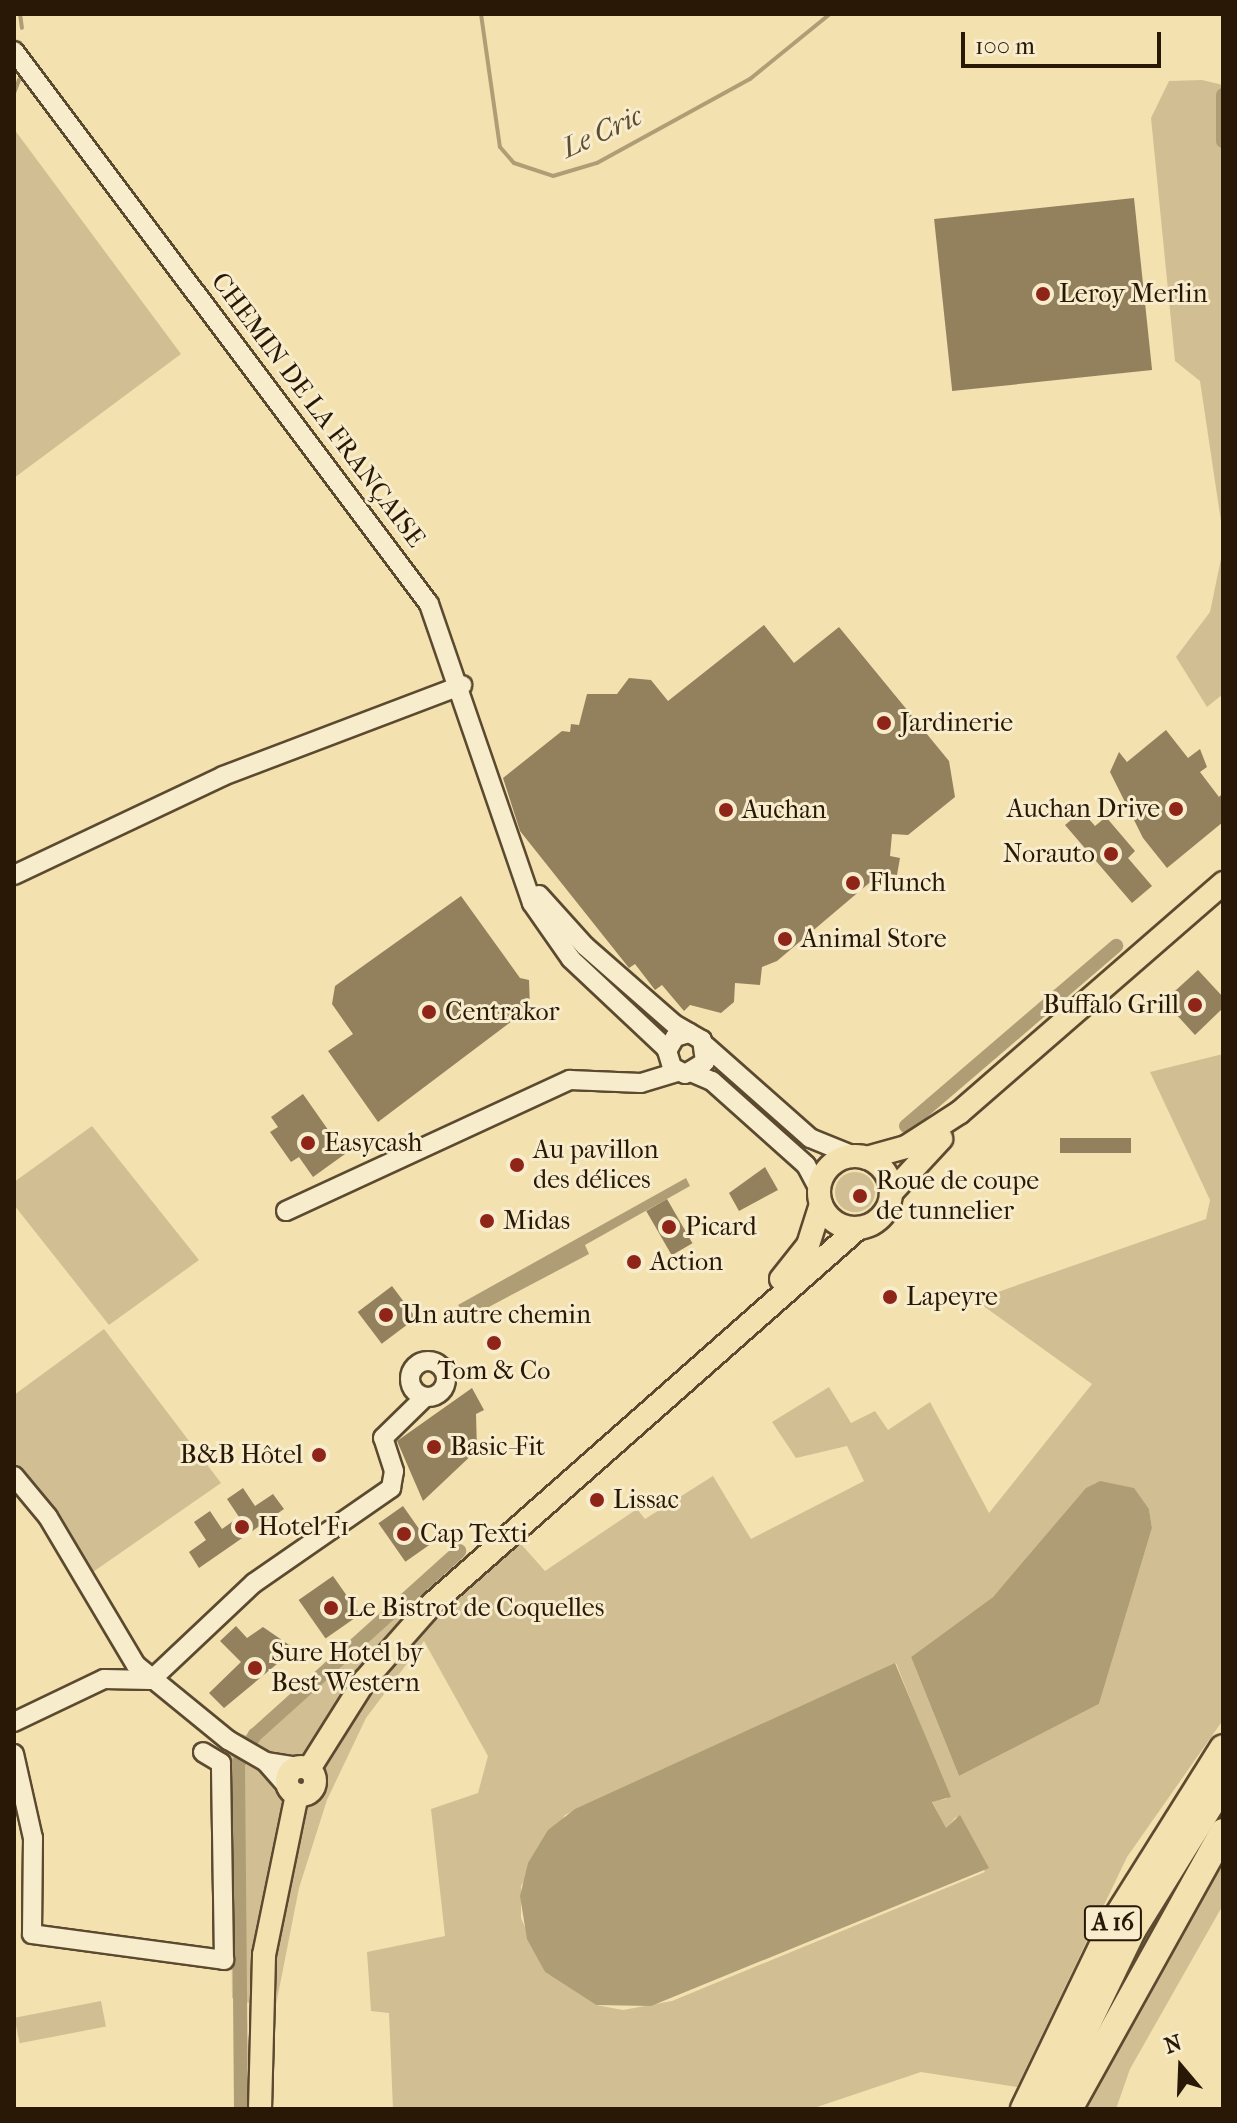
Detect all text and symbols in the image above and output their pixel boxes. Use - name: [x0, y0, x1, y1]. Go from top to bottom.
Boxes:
- scale bar: [965, 16, 1165, 66]
- text: 100 m: [975, 32, 1035, 60]
- water label: Le Cric: [556, 99, 648, 165]
- street label: CHEMIN DE LA FRANÇAISE: [205, 267, 431, 553]
- place label: Leroy Merlin: [1059, 278, 1208, 310]
- marker: Leroy Merlin: [1034, 285, 1052, 303]
- place label: Jardinerie: [900, 707, 1013, 739]
- marker: Jardinerie: [875, 714, 893, 732]
- place label: Auchan Drive: [1007, 793, 1160, 825]
- place label: Auchan: [742, 794, 826, 826]
- marker: Auchan Drive: [1167, 800, 1185, 818]
- marker: Auchan: [717, 801, 735, 819]
- place label: Norauto: [1003, 838, 1095, 870]
- marker: Norauto: [1102, 845, 1120, 863]
- place label: Flunch: [869, 867, 946, 899]
- marker: Flunch: [844, 874, 862, 892]
- place label: Animal Store: [801, 923, 947, 955]
- marker: Animal Store: [776, 930, 794, 948]
- place label: Buffalo Grill: [1043, 989, 1179, 1021]
- place label: Centrakor: [445, 996, 560, 1028]
- marker: Buffalo Grill: [1186, 996, 1204, 1014]
- marker: Centrakor: [420, 1003, 438, 1021]
- place label: Easycash: [324, 1127, 422, 1159]
- marker: Easycash: [299, 1134, 317, 1152]
- place label: Au pavillon des délices: [533, 1134, 659, 1196]
- marker: Au pavillon des délices: [508, 1156, 526, 1174]
- place label: Roue de coupe de tunnelier: [876, 1165, 1039, 1226]
- marker: Roue de coupe de tunnelier: [851, 1187, 869, 1205]
- place label: Midas: [503, 1205, 570, 1237]
- place label: Picard: [685, 1211, 757, 1243]
- marker: Midas: [478, 1212, 496, 1230]
- marker: Picard: [660, 1218, 678, 1236]
- place label: Action: [650, 1246, 723, 1278]
- marker: Action: [625, 1253, 643, 1271]
- place label: Lapeyre: [906, 1281, 998, 1313]
- marker: Lapeyre: [881, 1288, 899, 1306]
- place label: Un autre chemin: [402, 1299, 591, 1331]
- marker: Un autre chemin: [377, 1306, 395, 1324]
- marker: Tom & Co: [485, 1334, 503, 1352]
- place label: Tom & Co: [438, 1355, 550, 1387]
- place label: Basic-Fit: [450, 1431, 545, 1463]
- marker: Basic-Fit: [425, 1438, 443, 1456]
- place label: B&B Hôtel: [180, 1439, 303, 1471]
- marker: B&B Hôtel: [310, 1446, 328, 1464]
- place label: Lissac: [613, 1484, 679, 1516]
- marker: Lissac: [588, 1491, 606, 1509]
- place label: Hotel F1: [258, 1511, 349, 1543]
- marker: Hotel F1: [233, 1518, 251, 1536]
- place label: Cap Texti: [420, 1518, 528, 1550]
- marker: Cap Texti: [395, 1525, 413, 1543]
- place label: Le Bistrot de Coquelles: [347, 1592, 604, 1624]
- marker: Le Bistrot de Coquelles: [322, 1599, 340, 1617]
- place label: Sure Hotel by Best Western: [271, 1637, 423, 1698]
- marker: Sure Hotel by Best Western: [246, 1659, 264, 1677]
- road number: A 16: [1083, 1903, 1143, 1943]
- north arrow: [1141, 2027, 1221, 2107]
- text: N: [1161, 2029, 1185, 2059]

